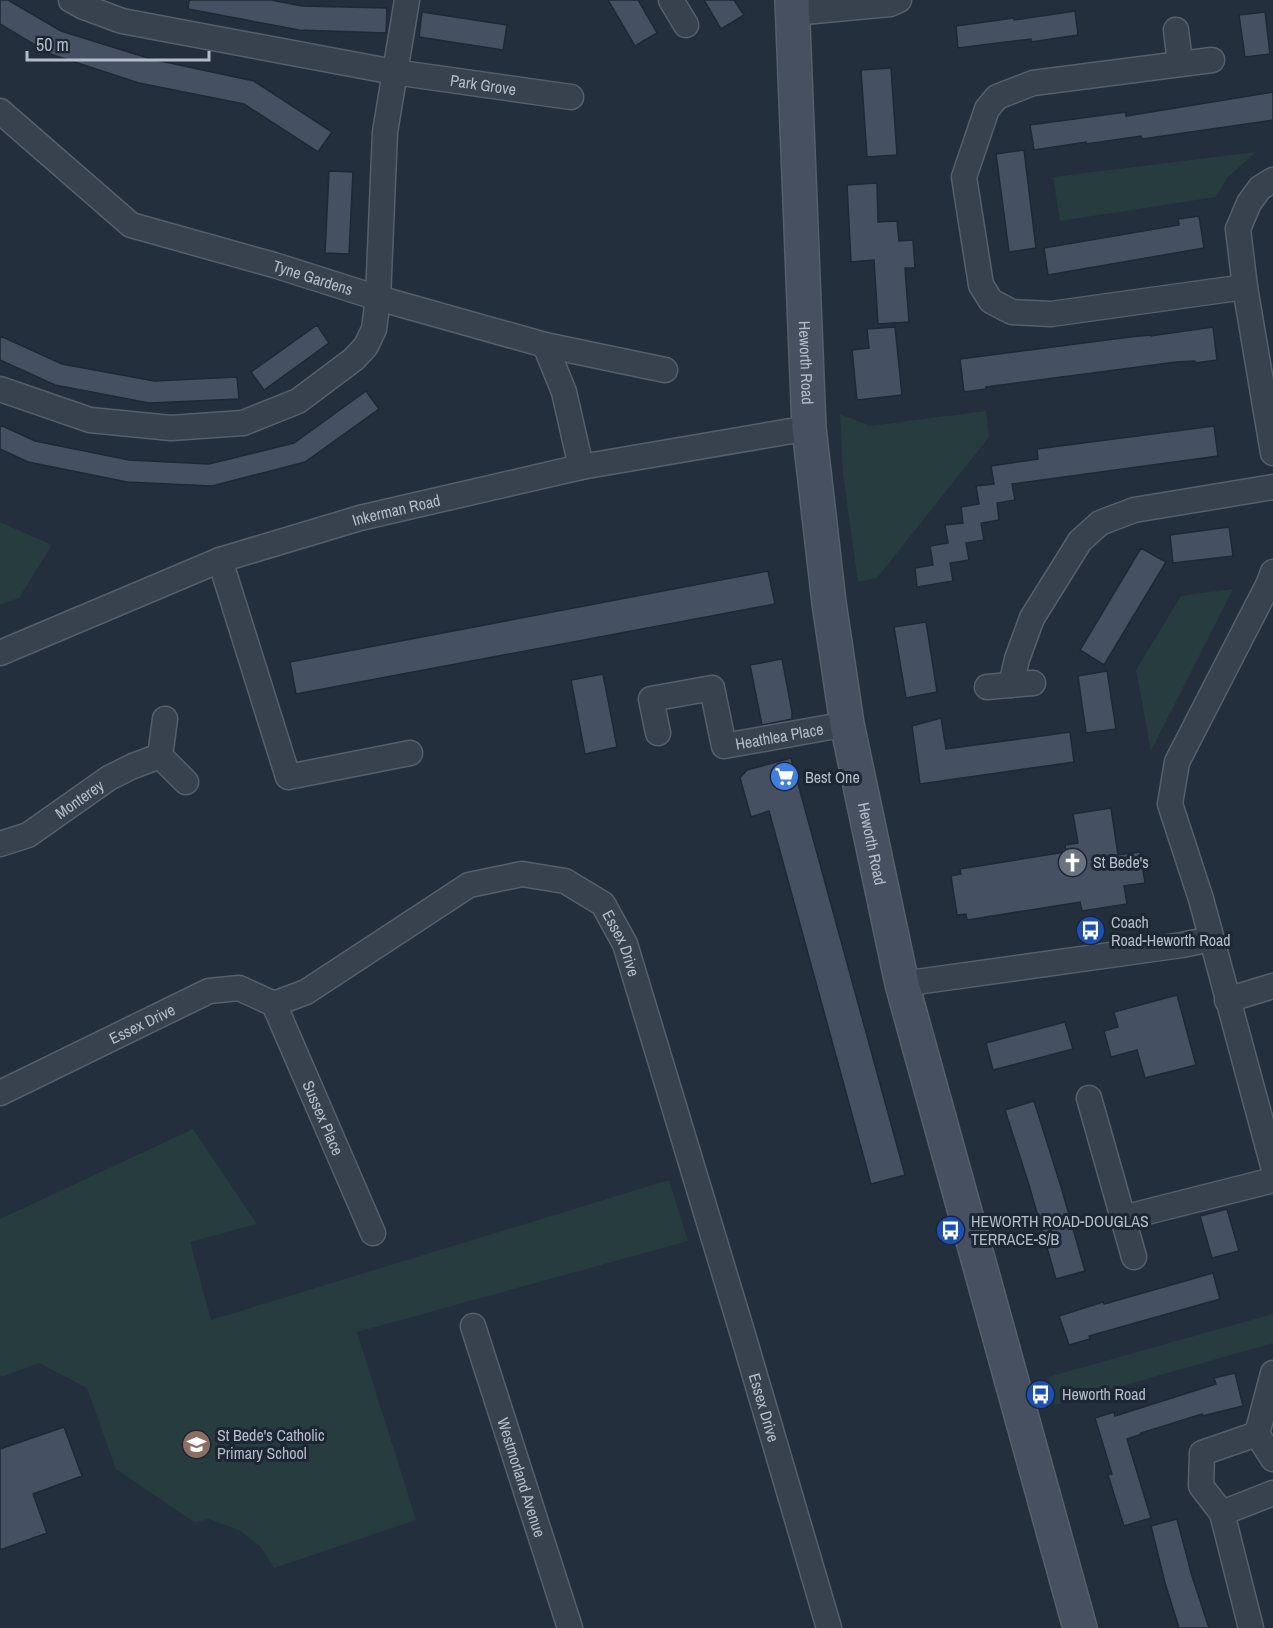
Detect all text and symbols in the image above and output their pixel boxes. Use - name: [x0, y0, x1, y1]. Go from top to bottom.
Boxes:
- scale bar: [27, 24, 208, 62]
- text: 50 m: [36, 32, 69, 57]
- street label: Park Grove: [449, 69, 518, 100]
- street label: Tyne Gardens: [270, 254, 356, 300]
- street label: Heworth Road: [794, 320, 819, 405]
- street label: Inkerman Road: [349, 489, 442, 531]
- street label: Heathlea Place: [733, 717, 825, 755]
- supermarket icon: Best One: [768, 761, 800, 793]
- place label: Best One: [805, 766, 860, 788]
- street label: Monterey: [50, 774, 108, 824]
- street label: Heworth Road: [853, 800, 892, 887]
- church icon: St Bede's: [1056, 846, 1088, 878]
- place label: St Bede's: [1093, 851, 1149, 873]
- street label: Essex Drive: [597, 906, 645, 979]
- place label: Coach Road-Heworth Road: [1111, 911, 1231, 951]
- bus stop icon: Coach Road-Heworth Road: [1074, 915, 1106, 947]
- street label: Essex Drive: [105, 998, 179, 1049]
- street label: Sussex Place: [297, 1077, 349, 1159]
- place label: HEWORTH ROAD-DOUGLAS TERRACE-S/B: [971, 1210, 1149, 1250]
- bus stop icon: HEWORTH ROAD-DOUGLAS TERRACE-S/B: [934, 1214, 966, 1246]
- street label: Essex Drive: [744, 1370, 785, 1444]
- bus stop icon: Heworth Road: [1025, 1378, 1057, 1410]
- place label: Heworth Road: [1062, 1383, 1146, 1405]
- street label: Westmorland Avenue: [492, 1415, 551, 1540]
- place label: St Bede's Catholic Primary School: [217, 1424, 325, 1464]
- school or university icon: St Bede's Catholic Primary School: [180, 1428, 212, 1460]

